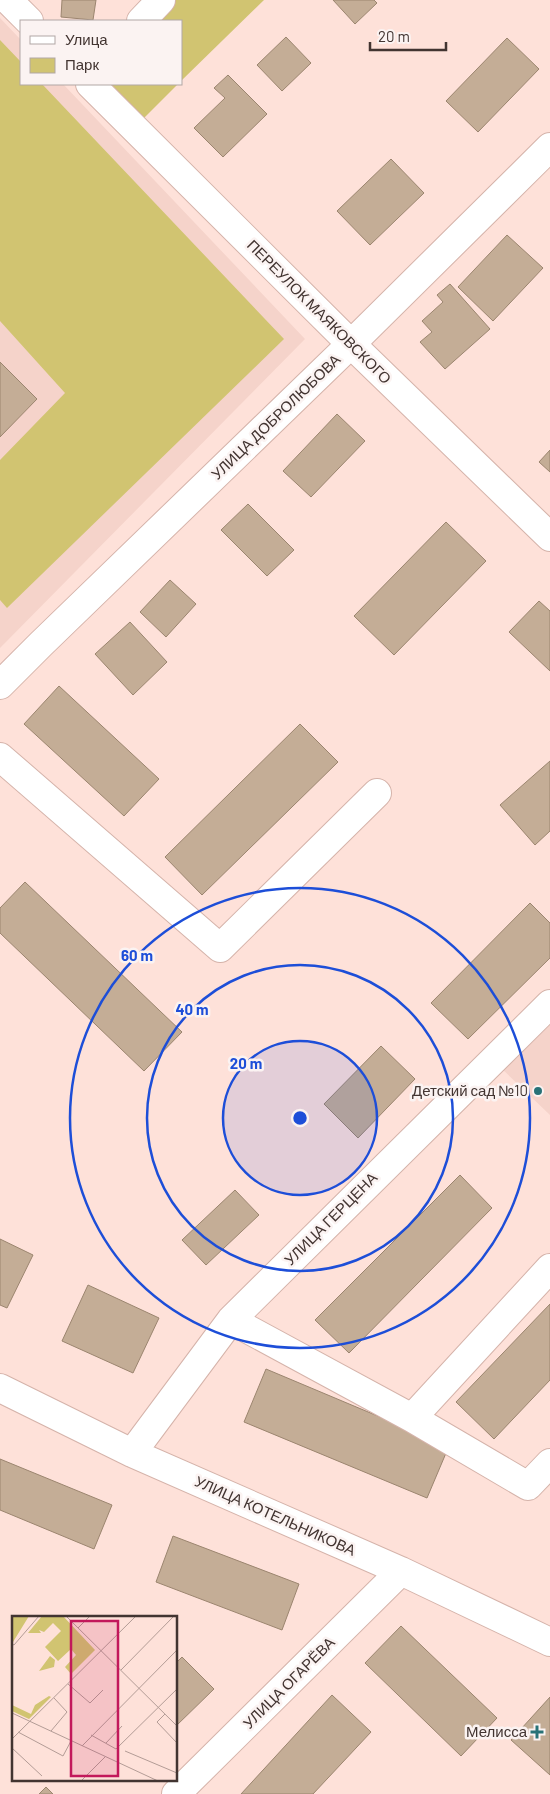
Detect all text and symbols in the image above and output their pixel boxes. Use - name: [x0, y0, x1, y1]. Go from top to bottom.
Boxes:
- legend: [20, 20, 182, 85]
- scale bar: [370, 20, 446, 52]
- text: 20 m: [378, 27, 410, 45]
- text: Улица: [65, 30, 108, 48]
- text: Парк: [65, 55, 99, 73]
- street label: ПЕРЕУЛОК МАЯКОВСКОГО: [244, 236, 395, 387]
- street label: УЛИЦА ДОБРОЛЮБОВА: [207, 350, 344, 483]
- text: 60 m: [121, 946, 153, 964]
- text: 40 m: [175, 1000, 209, 1018]
- text: 20 m: [230, 1054, 262, 1072]
- place label: Детский сад №10: [412, 1081, 528, 1099]
- marker: Детский сад №10: [532, 1085, 544, 1097]
- centre of rings: [291, 1109, 309, 1127]
- street label: УЛИЦА ГЕРЦЕНА: [280, 1168, 380, 1268]
- street label: УЛИЦА КОТЕЛЬНИКОВА: [192, 1471, 359, 1559]
- inset map: [12, 1616, 178, 1782]
- street label: УЛИЦА ОГАРЁВА: [239, 1633, 338, 1732]
- place label: Мелисса: [466, 1722, 528, 1740]
- marker: Мелисса: [531, 1726, 543, 1738]

